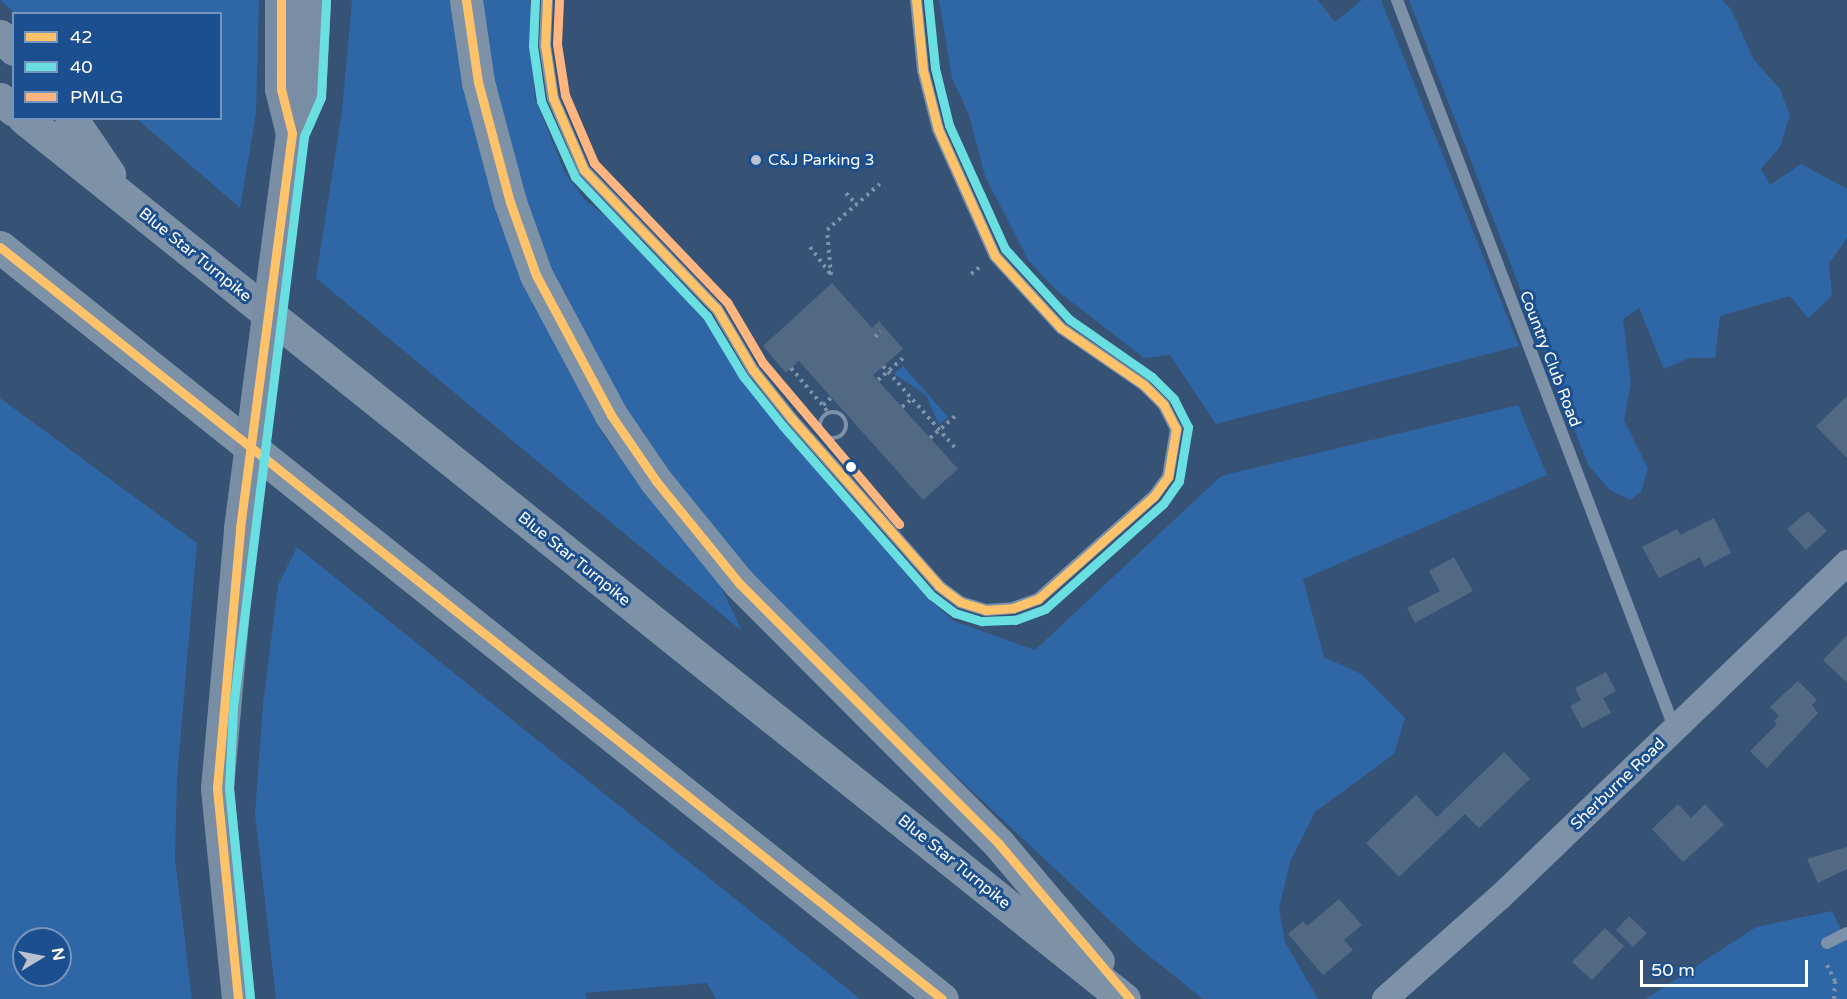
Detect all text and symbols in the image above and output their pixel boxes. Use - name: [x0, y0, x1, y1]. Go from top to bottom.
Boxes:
- legend: [12, 12, 222, 120]
- text: 42: [70, 26, 93, 48]
- text: 40: [70, 56, 93, 78]
- text: PMLG: [70, 86, 123, 108]
- place label: C&J Parking 3: [768, 150, 875, 170]
- marker: C&J Parking 3: [749, 153, 763, 167]
- street label: Blue Star Turnpike: [135, 204, 255, 306]
- street label: Country Club Road: [1515, 288, 1585, 430]
- unlabelled marker: [845, 461, 857, 473]
- street label: Blue Star Turnpike: [514, 508, 634, 610]
- street label: Sherburne Road: [1567, 734, 1669, 834]
- street label: Blue Star Turnpike: [894, 811, 1014, 913]
- north arrow: [12, 927, 72, 987]
- text: N: [47, 946, 69, 962]
- scale bar: [1643, 948, 1811, 986]
- text: 50 m: [1651, 959, 1695, 981]

